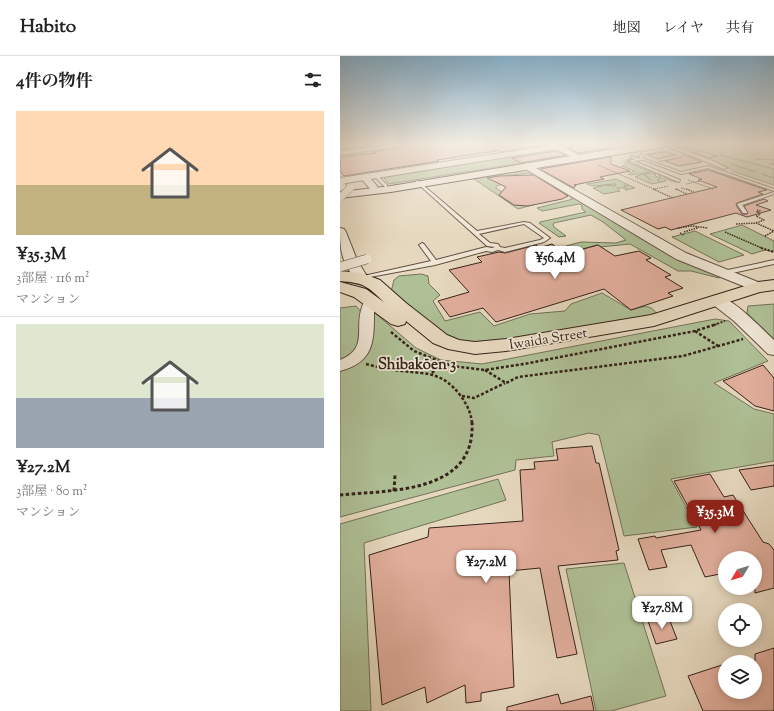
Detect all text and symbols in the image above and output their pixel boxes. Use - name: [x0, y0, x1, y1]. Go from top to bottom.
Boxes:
- text: Habito: [20, 14, 76, 41]
- text: 地図: [613, 19, 641, 39]
- text: レイヤ: [663, 19, 704, 39]
- text: 共有: [726, 19, 754, 39]
- icon: filters: [302, 69, 324, 91]
- text: 4件の物件: [16, 70, 93, 94]
- icon: home: [134, 137, 206, 209]
- text: ¥35.3M: [16, 243, 66, 267]
- pin: ¥56.4M: [522, 246, 588, 280]
- text: ¥56.4M: [535, 250, 575, 268]
- text: 3部屋 · 116 m²: [16, 270, 89, 288]
- text: マンション: [16, 291, 80, 309]
- street label: Iwaida Street: [508, 324, 589, 356]
- icon: home: [134, 350, 206, 422]
- district label: Shibakōen 3: [378, 355, 456, 376]
- text: ¥27.2M: [16, 456, 70, 480]
- text: 3部屋 · 80 m²: [16, 483, 87, 501]
- pin: ¥35.3M: [682, 500, 748, 534]
- text: マンション: [16, 504, 80, 522]
- text: ¥35.3M: [696, 504, 734, 522]
- pin: ¥27.2M: [453, 550, 519, 584]
- north arrow: [718, 551, 762, 595]
- map controls: [718, 551, 762, 699]
- text: ¥27.2M: [465, 554, 507, 572]
- pin: ¥27.8M: [629, 596, 695, 630]
- text: ¥27.8M: [641, 600, 683, 618]
- button: locate: [718, 603, 762, 647]
- button: layers: [718, 655, 762, 699]

